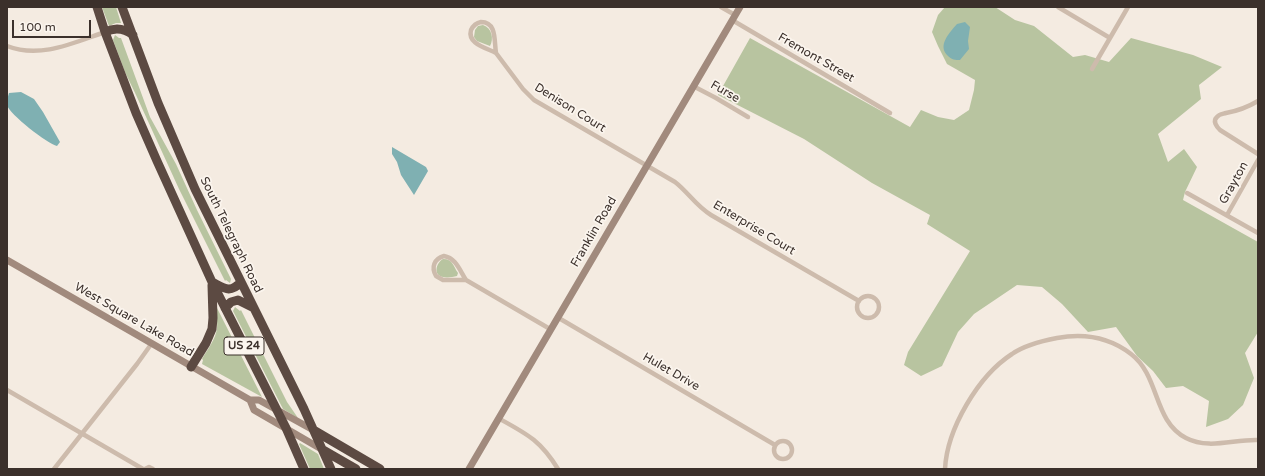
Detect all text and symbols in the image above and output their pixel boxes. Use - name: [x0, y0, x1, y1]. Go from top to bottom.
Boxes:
- scale bar: [14, 12, 93, 38]
- text: 100 m: [19, 20, 56, 34]
- street label: Fremont Street: [775, 30, 857, 86]
- street label: Furse: [708, 78, 742, 106]
- street label: Denison Court: [532, 80, 608, 136]
- street label: Grayton: [1217, 159, 1251, 207]
- street label: South Telegraph Road: [197, 175, 265, 295]
- street label: Franklin Road: [568, 194, 620, 270]
- street label: Enterprise Court: [710, 198, 798, 258]
- street label: West Square Lake Road: [72, 280, 196, 360]
- road number: US 24: [224, 337, 264, 355]
- street label: Hulet Drive: [640, 350, 702, 394]

